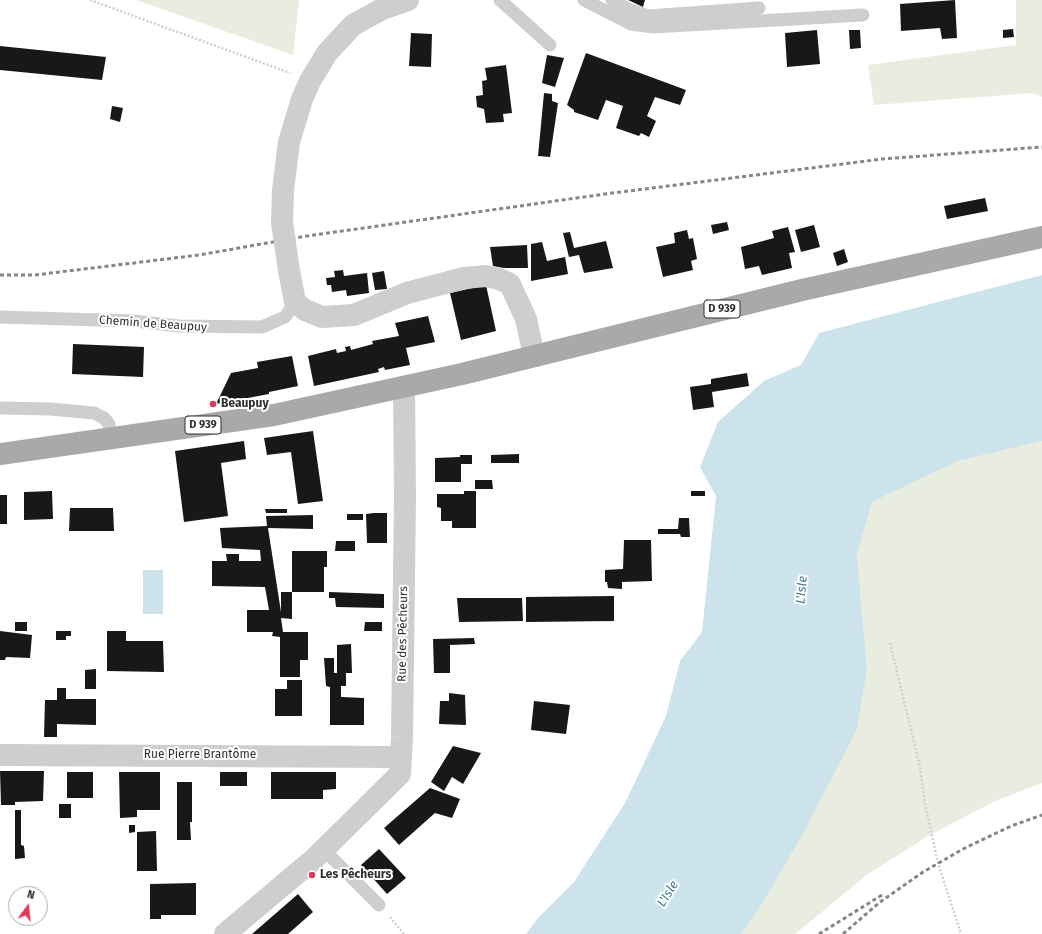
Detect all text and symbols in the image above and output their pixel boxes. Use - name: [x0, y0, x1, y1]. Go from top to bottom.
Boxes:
- road number: D 939: [704, 300, 740, 318]
- street label: Chemin de Beaupuy: [99, 313, 207, 335]
- place label: Beaupuy: [221, 397, 269, 411]
- marker: Beaupuy: [208, 399, 218, 409]
- road number: D 939: [185, 416, 221, 434]
- water label: L'Isle: [793, 575, 811, 605]
- street label: Rue des Pêcheurs: [395, 586, 411, 682]
- street label: Rue Pierre Brantôme: [144, 748, 256, 762]
- place label: Les Pêcheurs: [320, 868, 391, 882]
- marker: Les Pêcheurs: [307, 870, 317, 880]
- water label: L'Isle: [654, 878, 682, 910]
- north arrow: [8, 886, 48, 926]
- text: N: [26, 888, 36, 902]

